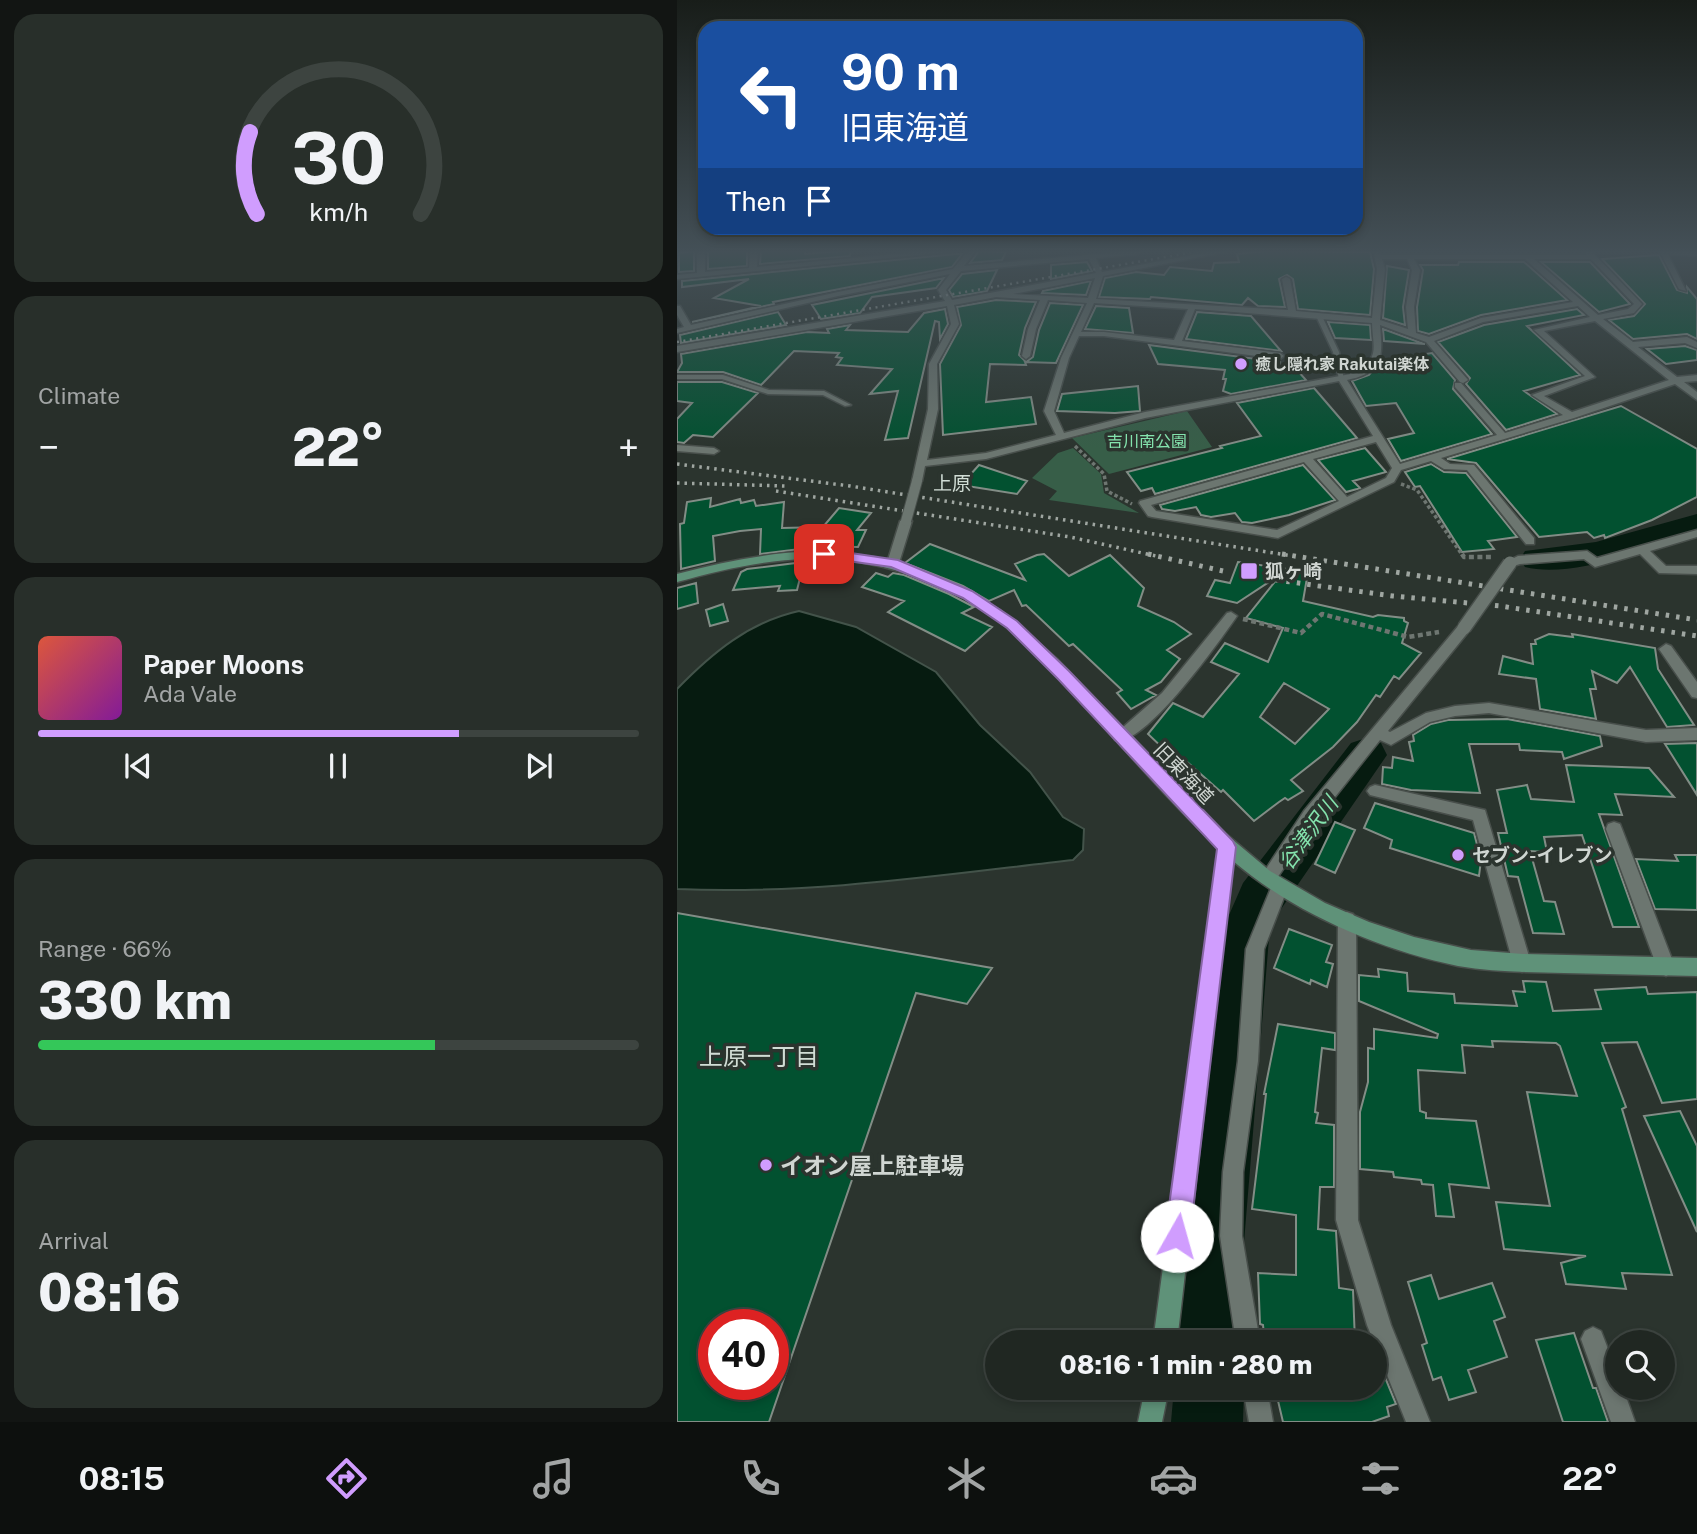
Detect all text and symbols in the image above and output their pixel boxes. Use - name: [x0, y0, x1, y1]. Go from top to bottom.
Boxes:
- text: 90 m: [841, 43, 960, 101]
- icon: left: [726, 49, 817, 140]
- text: 旧東海道: [841, 109, 969, 146]
- text: 30: [291, 115, 386, 200]
- icon: arrive: [800, 182, 838, 220]
- text: Then: [726, 186, 786, 217]
- text: km/h: [309, 197, 368, 227]
- place label: 癒し隠れ家 Rakutai楽体: [1255, 355, 1429, 374]
- marker: 癒し隠れ家 Rakutai楽体: [1233, 356, 1249, 372]
- text: Climate: [38, 382, 120, 409]
- text: 22°: [292, 417, 385, 478]
- text: −: [38, 425, 59, 470]
- text: +: [618, 425, 639, 470]
- park label: 吉川南公園: [1107, 432, 1187, 451]
- district label: 上原: [933, 472, 971, 494]
- pin: [794, 524, 854, 584]
- icon: arrive: [805, 535, 843, 573]
- place label: 狐ヶ崎: [1265, 560, 1322, 582]
- marker: 狐ヶ崎: [1239, 561, 1259, 581]
- text: Paper Moons: [143, 649, 304, 680]
- text: Ada Vale: [143, 680, 237, 707]
- street label: 旧東海道: [1150, 738, 1218, 808]
- icon: previous: [119, 747, 157, 785]
- icon: pause: [319, 747, 357, 785]
- icon: next: [520, 747, 558, 785]
- water label: 谷津沢川: [1273, 790, 1344, 874]
- place label: セブン-イレブン: [1472, 844, 1612, 866]
- marker: セブン-イレブン: [1450, 847, 1466, 863]
- text: Range · 66%: [38, 935, 172, 962]
- text: 330 km: [38, 970, 232, 1031]
- district label: 上原一丁目: [699, 1042, 819, 1070]
- place label: イオン屋上駐車場: [780, 1152, 964, 1179]
- marker: イオン屋上駐車場: [758, 1157, 774, 1173]
- position arrow: [1140, 1199, 1214, 1273]
- text: Arrival: [38, 1227, 109, 1254]
- text: 08:16: [38, 1262, 181, 1323]
- speed limit sign: 40: [698, 1309, 789, 1400]
- map controls: [1605, 1330, 1675, 1400]
- button: search: [1605, 1330, 1675, 1400]
- text: 08:16 · 1 min · 280 m: [1060, 1349, 1312, 1380]
- icon: directions: [322, 1454, 371, 1503]
- icon: music: [529, 1454, 578, 1503]
- icon: phone: [736, 1454, 785, 1503]
- icon: climate: [942, 1454, 991, 1503]
- icon: car: [1149, 1454, 1198, 1503]
- icon: filters: [1356, 1454, 1405, 1503]
- text: 08:15: [79, 1460, 165, 1497]
- text: 22°: [1562, 1460, 1618, 1497]

